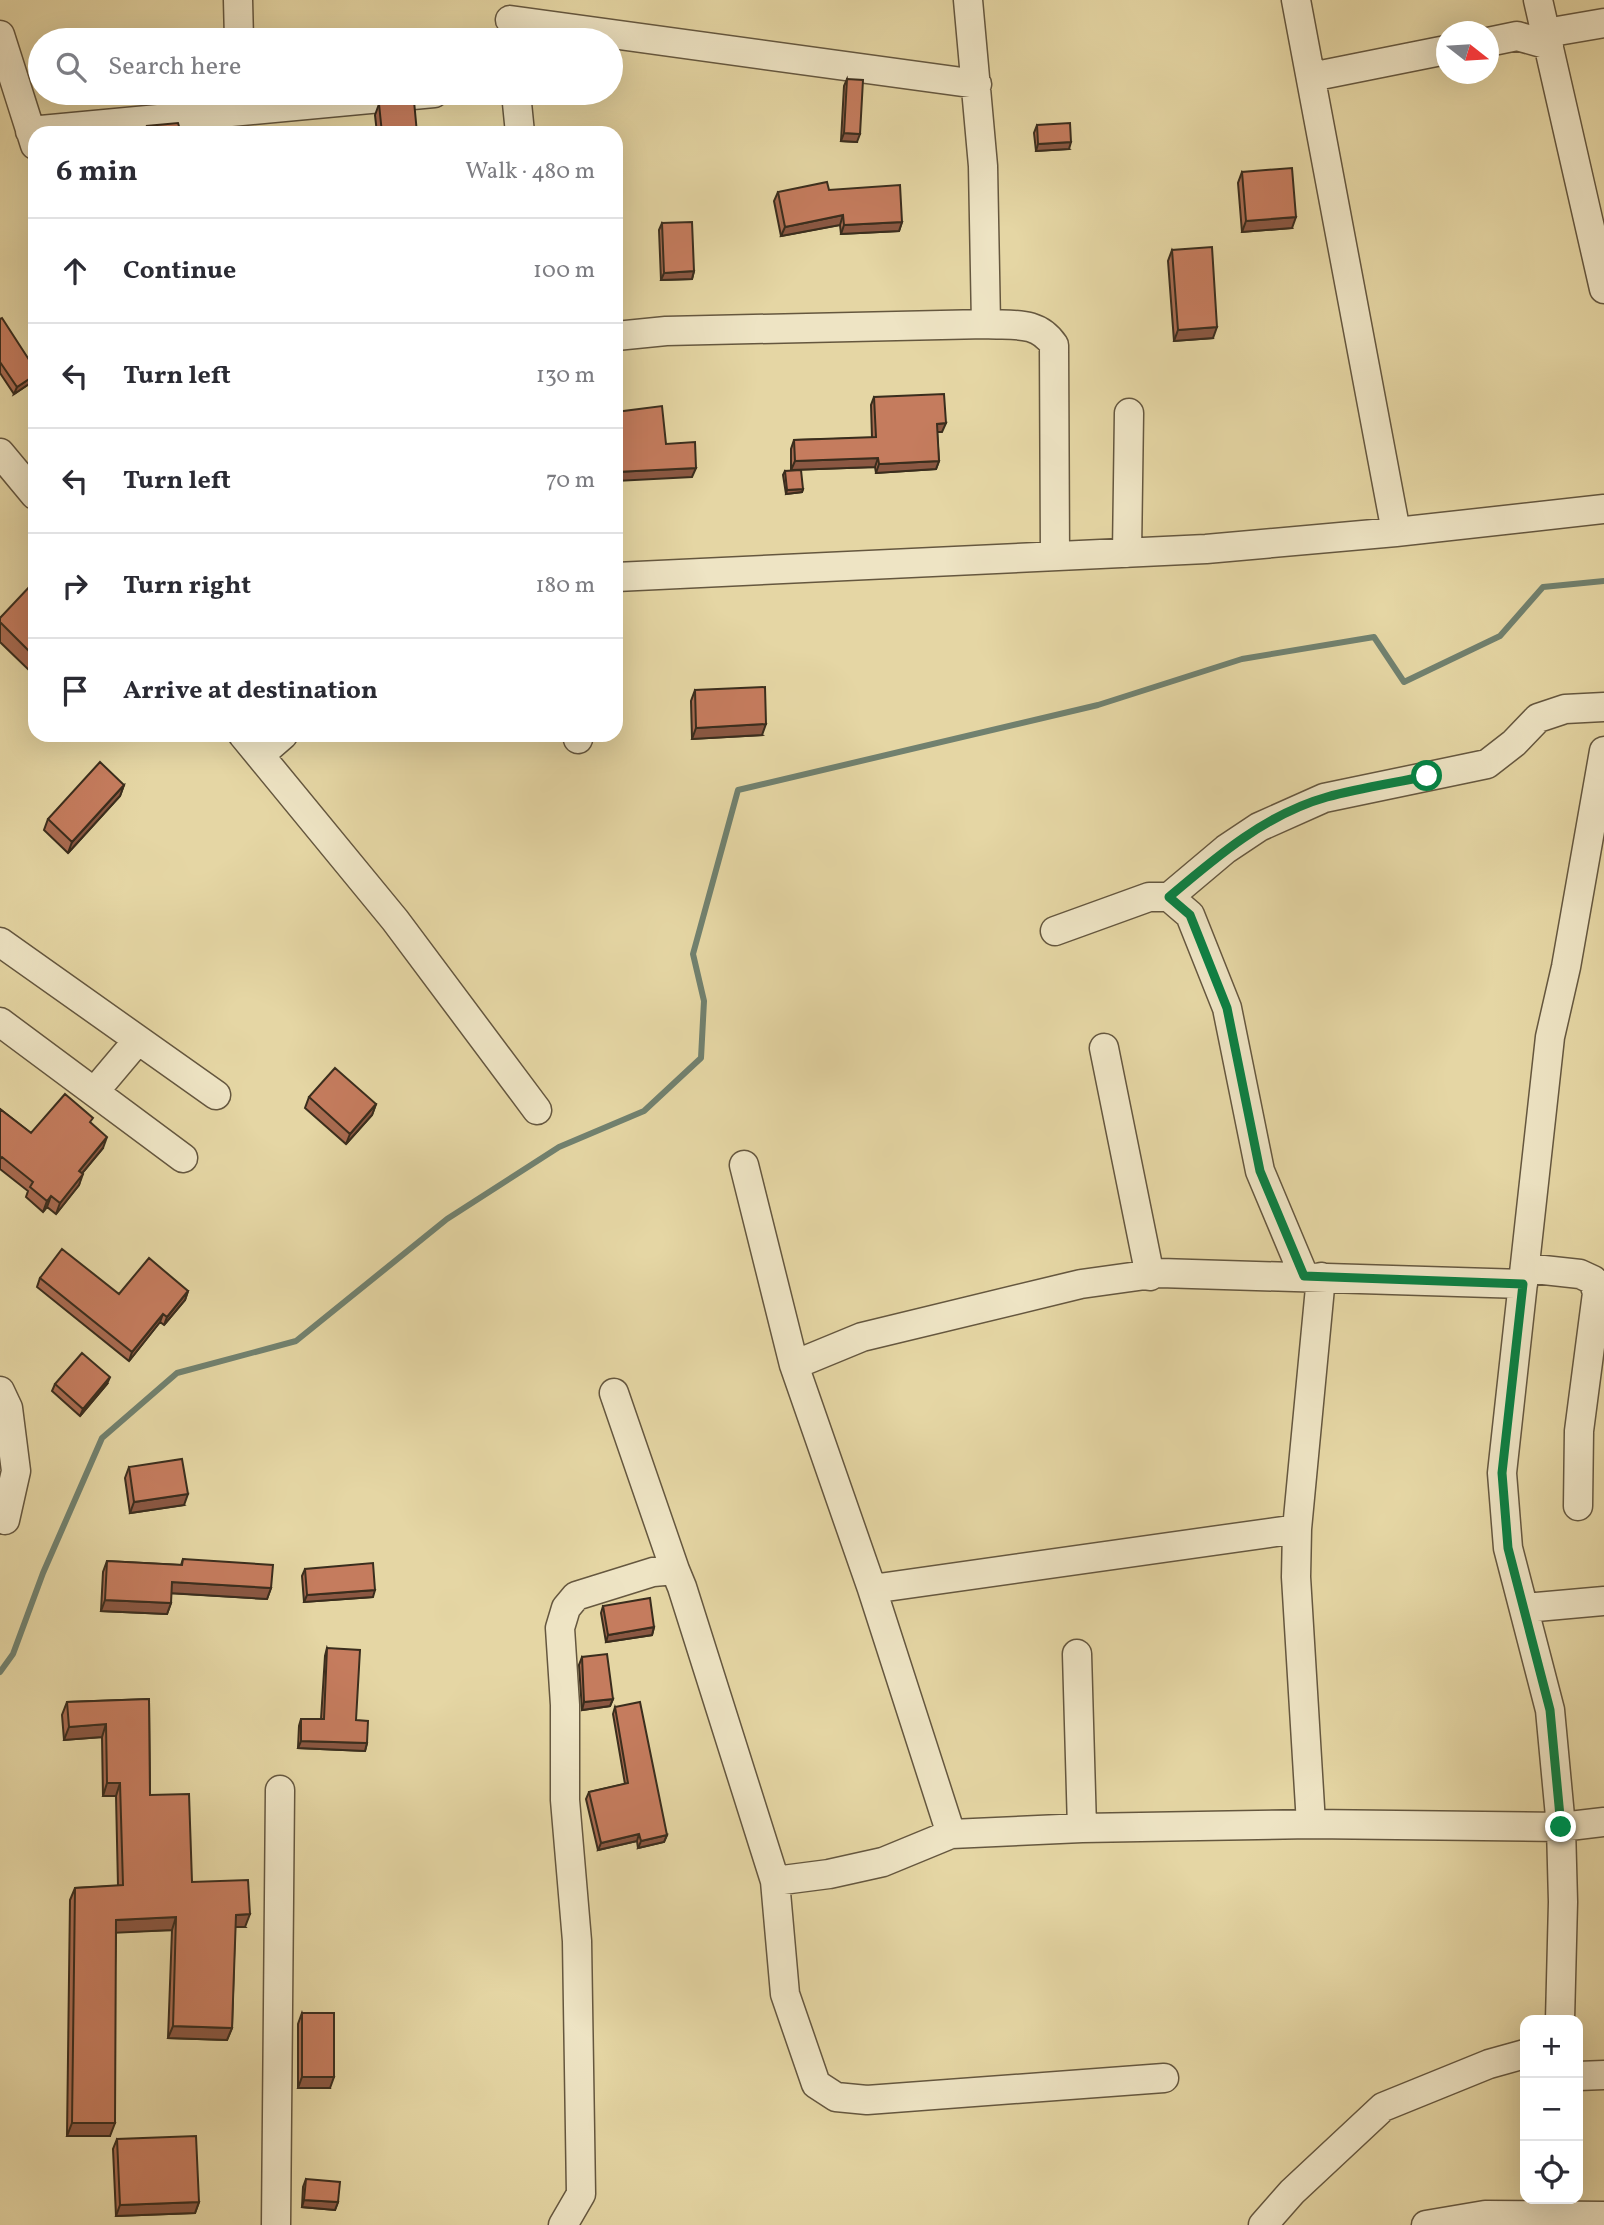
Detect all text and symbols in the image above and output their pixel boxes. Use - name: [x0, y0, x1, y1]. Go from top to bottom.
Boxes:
- north arrow: [1436, 21, 1499, 84]
- search box: [28, 28, 623, 105]
- icon: search: [52, 48, 90, 86]
- text: Search here: [108, 49, 241, 85]
- text: 6 min: [56, 151, 138, 193]
- text: Walk · 480 m: [465, 156, 595, 188]
- icon: ahead: [56, 252, 94, 290]
- text: Continue: [123, 253, 236, 289]
- text: 100 m: [533, 255, 595, 287]
- icon: left: [56, 357, 94, 395]
- text: Turn left: [123, 358, 231, 394]
- text: 130 m: [536, 360, 595, 392]
- icon: left: [56, 462, 94, 500]
- text: Turn left: [123, 463, 231, 499]
- text: 70 m: [546, 465, 595, 497]
- icon: right: [56, 567, 94, 605]
- text: Turn right: [123, 568, 251, 604]
- text: 180 m: [536, 570, 595, 602]
- icon: arrive: [56, 672, 94, 710]
- text: Arrive at destination: [123, 673, 378, 709]
- route start: [1411, 760, 1442, 791]
- route end: [1545, 1811, 1576, 1842]
- map controls: [1520, 2015, 1583, 2204]
- button: +: [1520, 2015, 1583, 2078]
- button: −: [1520, 2078, 1583, 2141]
- button: locate: [1520, 2141, 1583, 2204]

